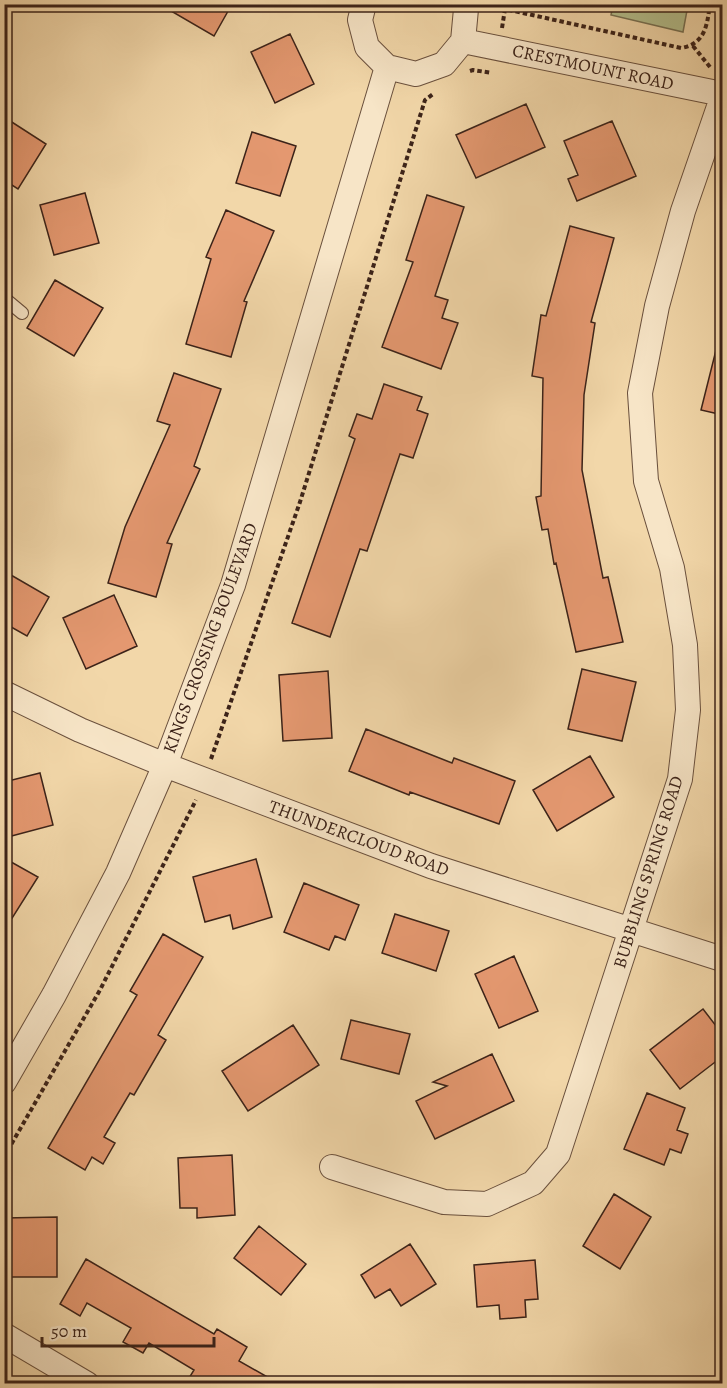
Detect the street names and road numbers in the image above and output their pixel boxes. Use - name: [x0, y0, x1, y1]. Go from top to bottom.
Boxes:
- street label: CRESTMOUNT ROAD: [510, 38, 676, 96]
- street label: KINGS CROSSING BOULEVARD: [157, 519, 263, 757]
- street label: BUBBLING SPRING ROAD: [607, 773, 689, 971]
- street label: THUNDERCLOUD ROAD: [265, 794, 453, 882]

